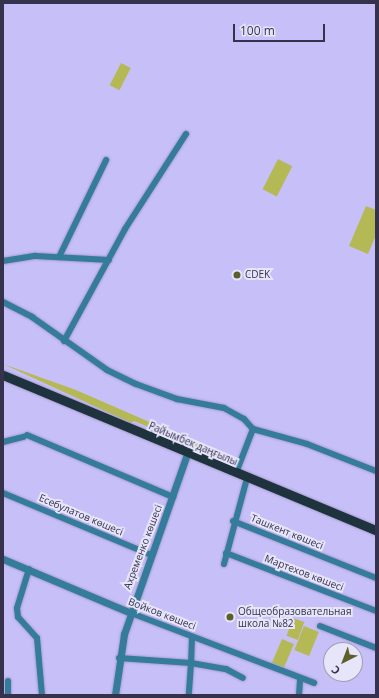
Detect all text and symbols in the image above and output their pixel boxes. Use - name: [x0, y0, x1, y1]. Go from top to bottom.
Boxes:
- scale bar: [235, 16, 327, 42]
- text: 100 m: [240, 22, 275, 39]
- place label: CDEK: [245, 269, 270, 281]
- marker: CDEK: [232, 270, 242, 280]
- street label: Райымбек даңғылы: [147, 420, 239, 468]
- street label: Есебулатов көшесі: [37, 492, 125, 538]
- street label: Ахременко көшесі: [121, 503, 165, 591]
- street label: Ташкент көшесі: [249, 512, 325, 552]
- street label: Мартехов көшесі: [263, 552, 345, 594]
- street label: Войков көшесі: [127, 596, 197, 632]
- place label: Общеобразовательная школа №82: [238, 605, 351, 628]
- marker: Общеобразовательная школа №82: [225, 612, 235, 622]
- north arrow: [323, 642, 363, 682]
- text: С: [328, 663, 343, 678]

